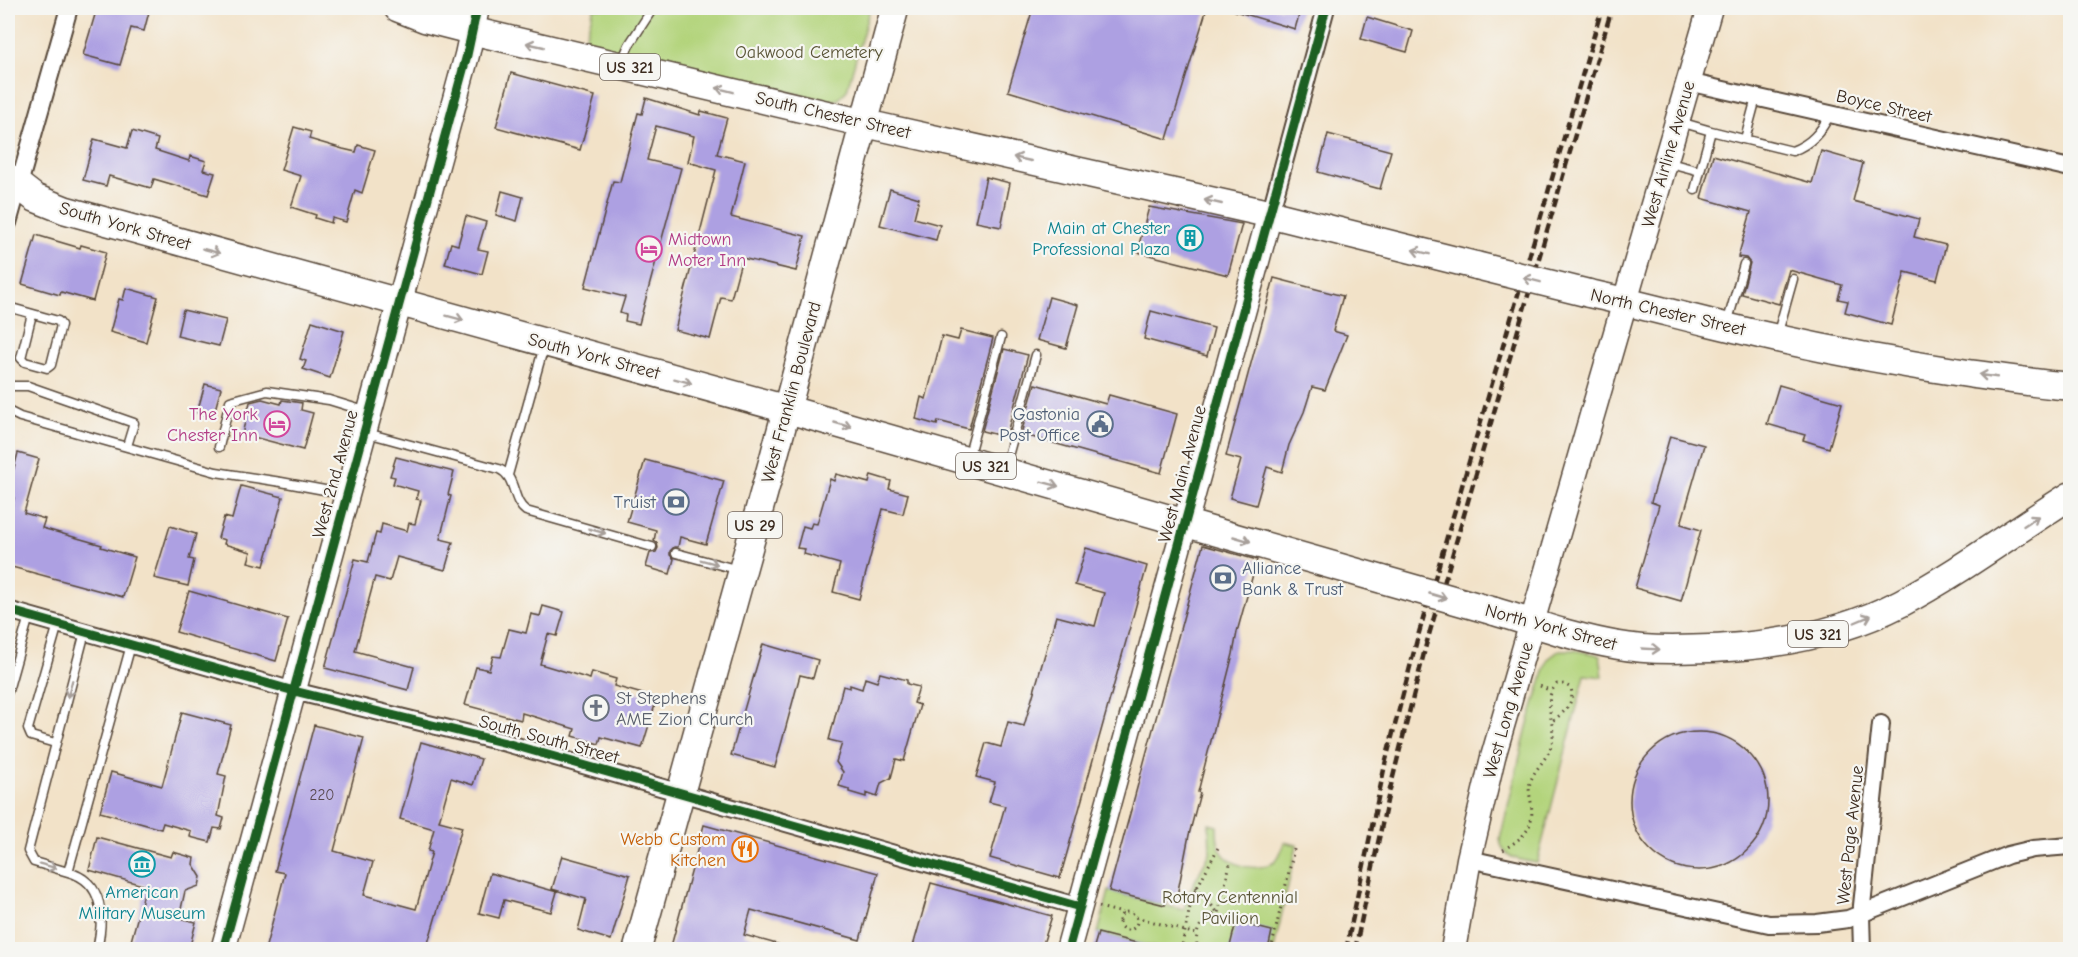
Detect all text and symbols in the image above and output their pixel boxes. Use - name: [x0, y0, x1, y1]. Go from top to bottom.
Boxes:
- one-way arrow: [525, 39, 545, 50]
- park label: Oakwood Cemetery: [735, 42, 884, 63]
- road number: US 321: [600, 54, 660, 80]
- street label: West Airline Avenue: [1637, 78, 1699, 230]
- one-way arrow: [715, 83, 734, 95]
- street label: Boyce Street: [1834, 85, 1934, 128]
- street label: South Chester Street: [753, 87, 913, 144]
- one-way arrow: [1013, 153, 1033, 164]
- one-way arrow: [1203, 195, 1222, 207]
- street label: South York Street: [57, 198, 194, 255]
- place label: Main at Chester Professional Plaza: [1032, 218, 1171, 260]
- building icon: Main at Chester Professional Plaza: [1175, 223, 1205, 253]
- place label: Midtown Moter Inn: [668, 229, 746, 271]
- hotel icon: Midtown Moter Inn: [634, 234, 664, 264]
- one-way arrow: [202, 246, 221, 257]
- one-way arrow: [1412, 246, 1431, 257]
- one-way arrow: [1523, 273, 1542, 285]
- street label: North Chester Street: [1588, 284, 1748, 341]
- street label: West Franklin Boulevard: [757, 299, 826, 485]
- one-way arrow: [445, 313, 464, 324]
- street label: South York Street: [526, 329, 663, 384]
- one-way arrow: [1979, 371, 1999, 382]
- one-way arrow: [673, 376, 692, 387]
- street label: West Main Avenue: [1154, 403, 1211, 545]
- place label: The York Chester Inn: [167, 404, 258, 446]
- place label: Gastonia Post Office: [999, 404, 1080, 446]
- street label: West 2nd Avenue: [308, 408, 363, 540]
- hotel icon: The York Chester Inn: [262, 409, 292, 439]
- public building icon: Gastonia Post Office: [1085, 409, 1115, 439]
- one-way arrow: [833, 420, 852, 431]
- road number: US 321: [956, 453, 1016, 479]
- one-way arrow: [1040, 479, 1059, 490]
- bank icon: Truist: [661, 487, 691, 517]
- place label: Truist: [614, 492, 657, 513]
- road number: US 29: [728, 512, 782, 538]
- one-way arrow: [2022, 515, 2039, 527]
- one-way arrow: [587, 526, 606, 538]
- one-way arrow: [1232, 534, 1251, 545]
- one-way arrow: [699, 557, 718, 568]
- place label: Alliance Bank & Trust: [1242, 558, 1344, 600]
- bank icon: Alliance Bank & Trust: [1208, 563, 1238, 593]
- one-way arrow: [1428, 591, 1447, 602]
- street label: North York Street: [1483, 600, 1620, 655]
- one-way arrow: [1853, 613, 1872, 624]
- road number: US 321: [1788, 621, 1848, 647]
- street label: West Long Avenue: [1479, 640, 1538, 781]
- one-way arrow: [1640, 643, 1660, 654]
- one-way arrow: [64, 679, 75, 698]
- place label: St Stephens AME Zion Church: [616, 688, 753, 730]
- church icon: St Stephens AME Zion Church: [581, 693, 611, 723]
- street label: South South Street: [477, 711, 622, 768]
- street label: West Page Avenue: [1833, 764, 1868, 906]
- house number: 220: [310, 786, 334, 804]
- place label: Webb Custom Kitchen: [621, 829, 726, 871]
- restaurant icon: Webb Custom Kitchen: [730, 834, 760, 864]
- museum icon: American Military Museum: [127, 849, 157, 879]
- one-way arrow: [38, 861, 57, 873]
- place label: American Military Museum: [78, 882, 206, 924]
- park label: Rotary Centennial Pavilion: [1162, 887, 1298, 929]

